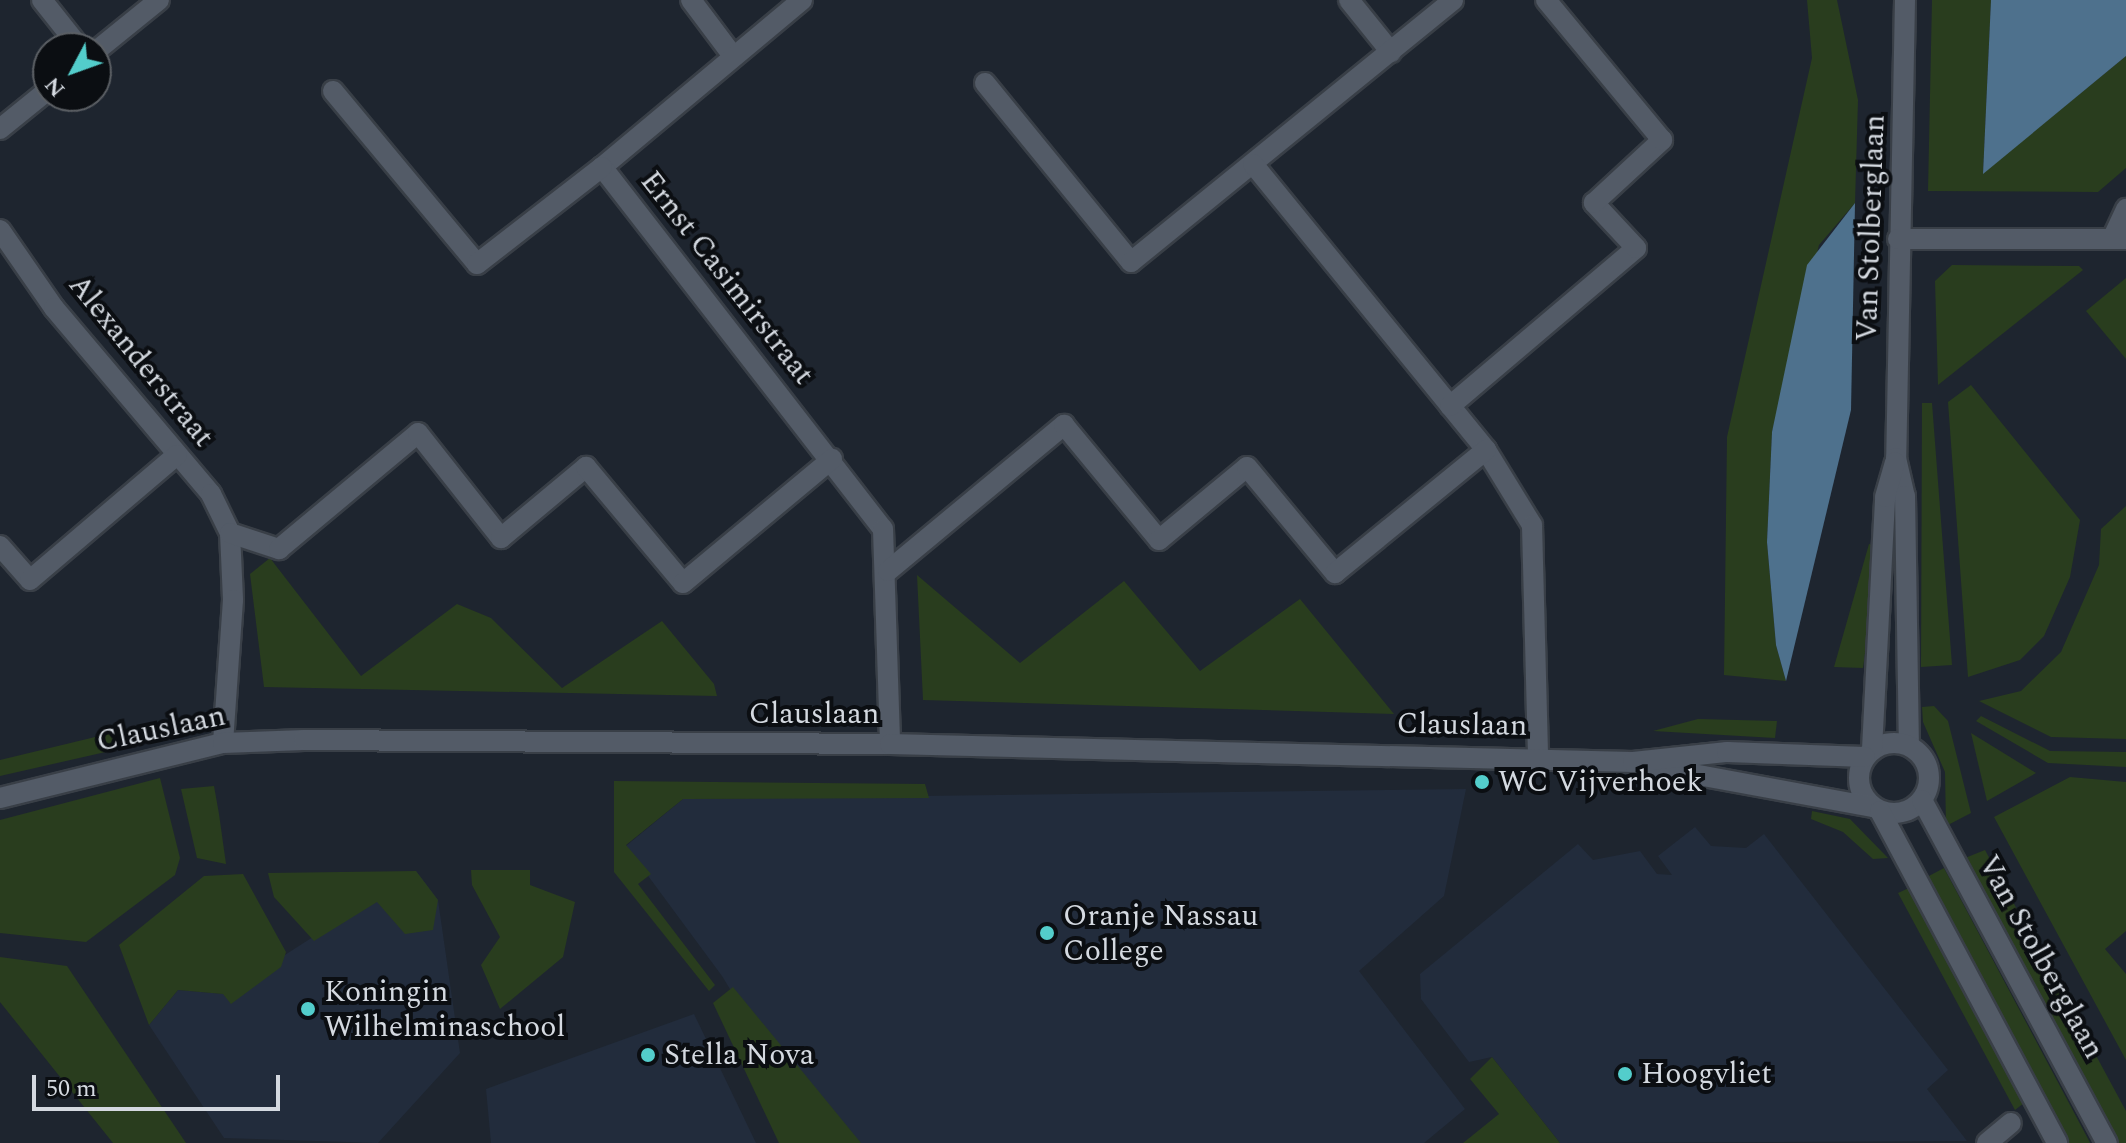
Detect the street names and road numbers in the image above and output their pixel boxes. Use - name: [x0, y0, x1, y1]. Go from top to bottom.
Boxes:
- street label: Van Stolberglaan: [1849, 114, 1893, 342]
- street label: Ernst Casimirstraat: [632, 164, 822, 392]
- street label: Alexanderstraat: [61, 268, 221, 454]
- street label: Clauslaan: [749, 696, 879, 732]
- street label: Clauslaan: [93, 698, 229, 760]
- street label: Clauslaan: [1396, 706, 1528, 744]
- street label: Van Stolberglaan: [1970, 849, 2112, 1065]

